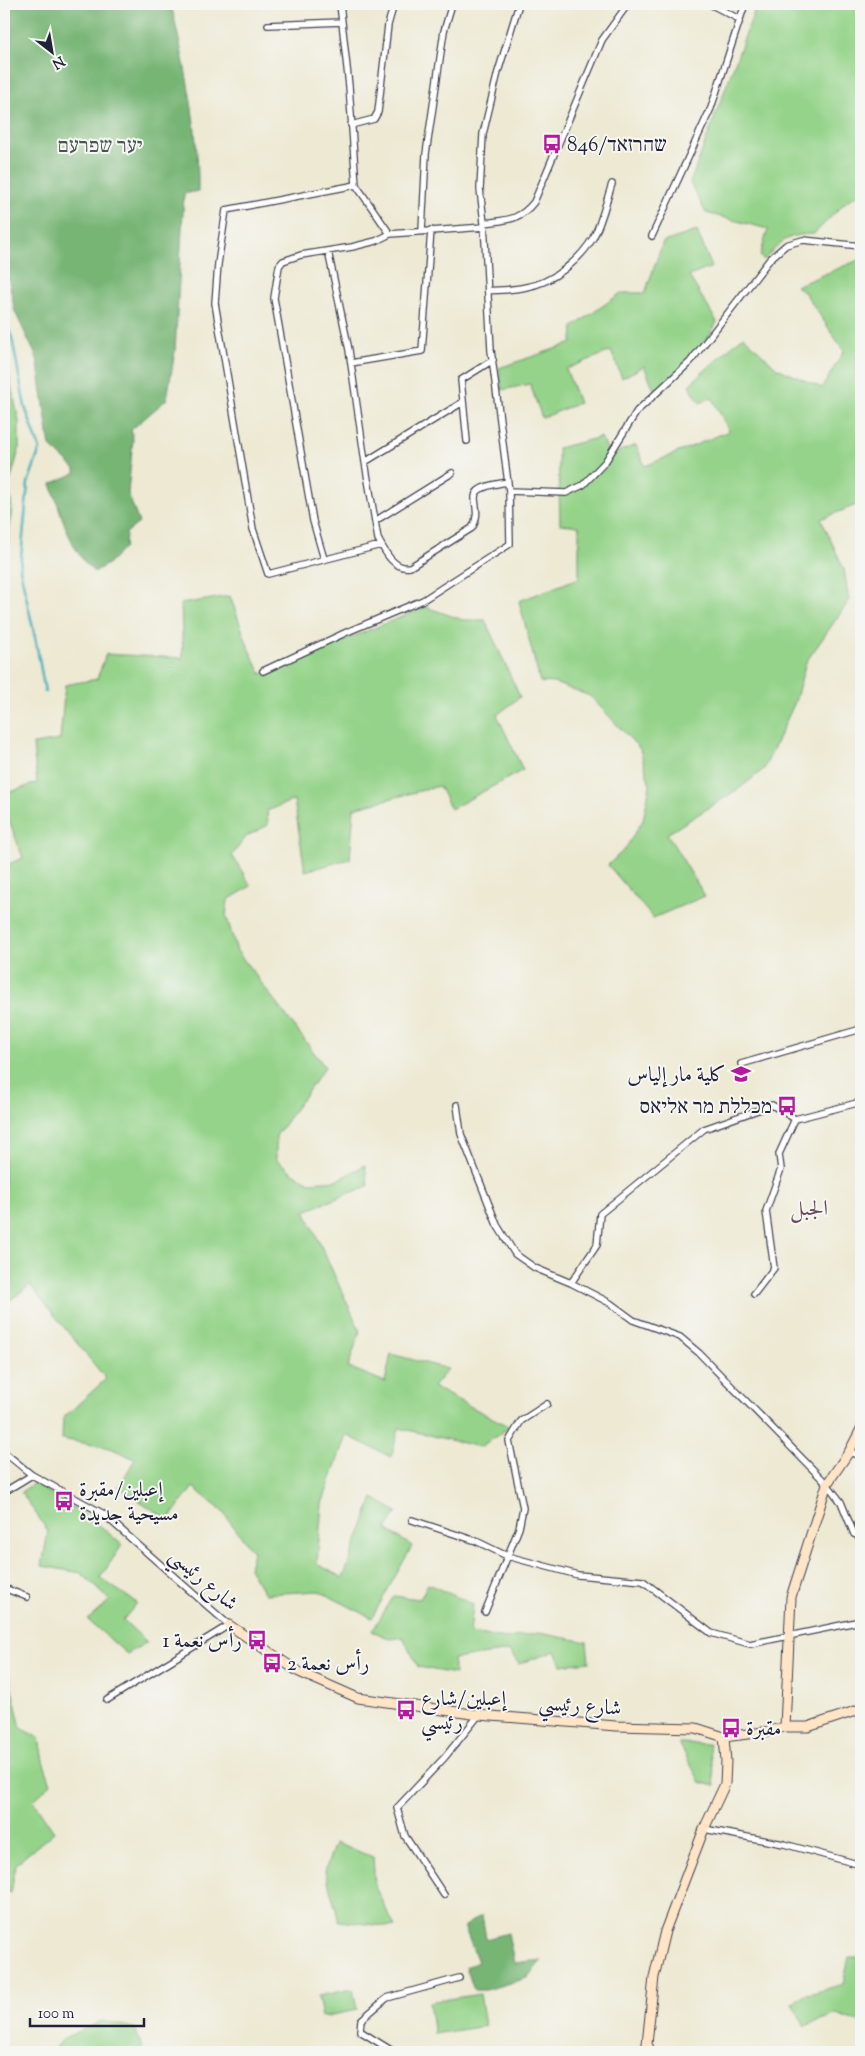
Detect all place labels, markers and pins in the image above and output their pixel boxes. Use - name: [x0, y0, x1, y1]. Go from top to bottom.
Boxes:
- place label: 846/שהרזאד: [567, 131, 667, 161]
- bus stop icon: 846/שהרזאד: [541, 133, 563, 155]
- place label: كلية مار إلياس: [627, 1061, 726, 1091]
- school or university icon: كلية مار إلياس: [730, 1063, 752, 1085]
- place label: מכללת מר אליאס: [640, 1093, 772, 1123]
- bus stop icon: מכללת מר אליאס: [776, 1095, 798, 1117]
- place label: إعبلين/مقبرة مسيحية جديدة: [79, 1476, 179, 1530]
- bus stop icon: إعبلين/مقبرة مسيحية جديدة: [53, 1490, 75, 1512]
- place label: رأس نعمة 1: [162, 1625, 242, 1657]
- bus stop icon: رأس نعمة 1: [246, 1629, 268, 1651]
- place label: رأس نعمة 2: [287, 1648, 369, 1680]
- bus stop icon: رأس نعمة 2: [261, 1652, 283, 1674]
- place label: إعبلين/شارع رئيسي: [421, 1685, 507, 1742]
- bus stop icon: إعبلين/شارع رئيسي: [395, 1699, 417, 1721]
- place label: مقبرة: [746, 1715, 781, 1745]
- bus stop icon: مقبرة: [720, 1717, 742, 1739]

